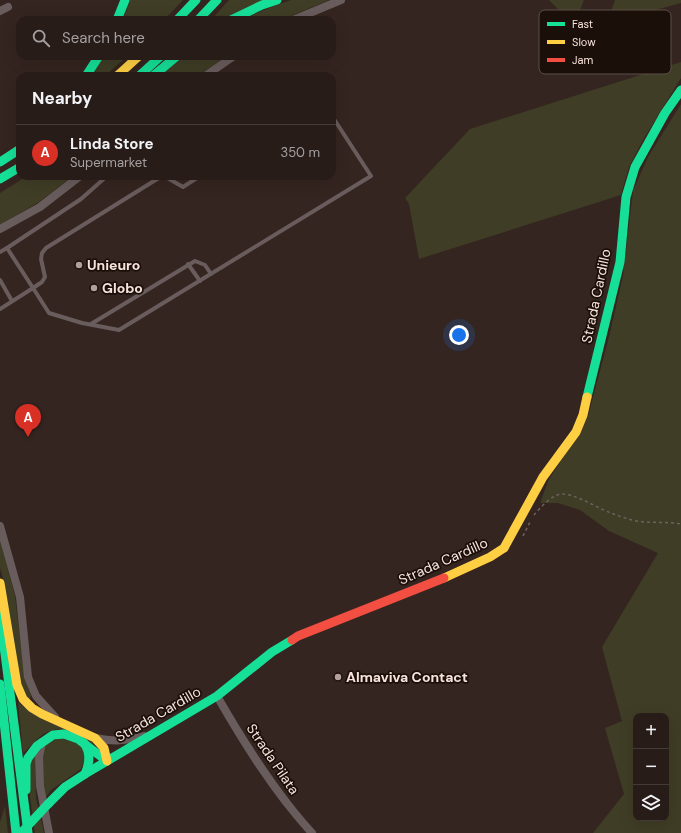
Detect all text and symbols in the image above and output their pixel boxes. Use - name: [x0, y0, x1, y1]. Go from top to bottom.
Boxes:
- legend: [539, 10, 671, 74]
- search box: [16, 16, 336, 60]
- text: Fast: [572, 17, 593, 31]
- icon: search: [30, 27, 52, 49]
- text: Search here: [62, 28, 145, 48]
- text: Slow: [572, 35, 596, 49]
- text: Jam: [572, 53, 593, 67]
- text: Nearby: [32, 87, 92, 109]
- text: Linda Store: [70, 134, 153, 154]
- text: A: [40, 144, 50, 161]
- text: 350 m: [280, 144, 320, 161]
- text: Supermarket: [70, 154, 147, 171]
- street label: Strada Cardillo: [577, 247, 615, 345]
- place label: Unieuro: [87, 256, 140, 274]
- marker: Unieuro: [74, 260, 84, 270]
- place label: Globo: [102, 279, 143, 297]
- marker: Globo: [89, 283, 99, 293]
- your location: [449, 325, 469, 345]
- pin: A: [15, 404, 41, 437]
- street label: Strada Cardillo: [396, 533, 490, 589]
- place label: Almaviva Contact: [346, 668, 468, 686]
- marker: Almaviva Contact: [333, 672, 343, 682]
- street label: Strada Cardillo: [112, 682, 204, 746]
- map controls: [633, 713, 669, 821]
- button: +: [633, 713, 669, 749]
- street label: Strada Pilata: [243, 720, 303, 798]
- button: −: [633, 749, 669, 785]
- button: layers: [633, 785, 669, 821]

